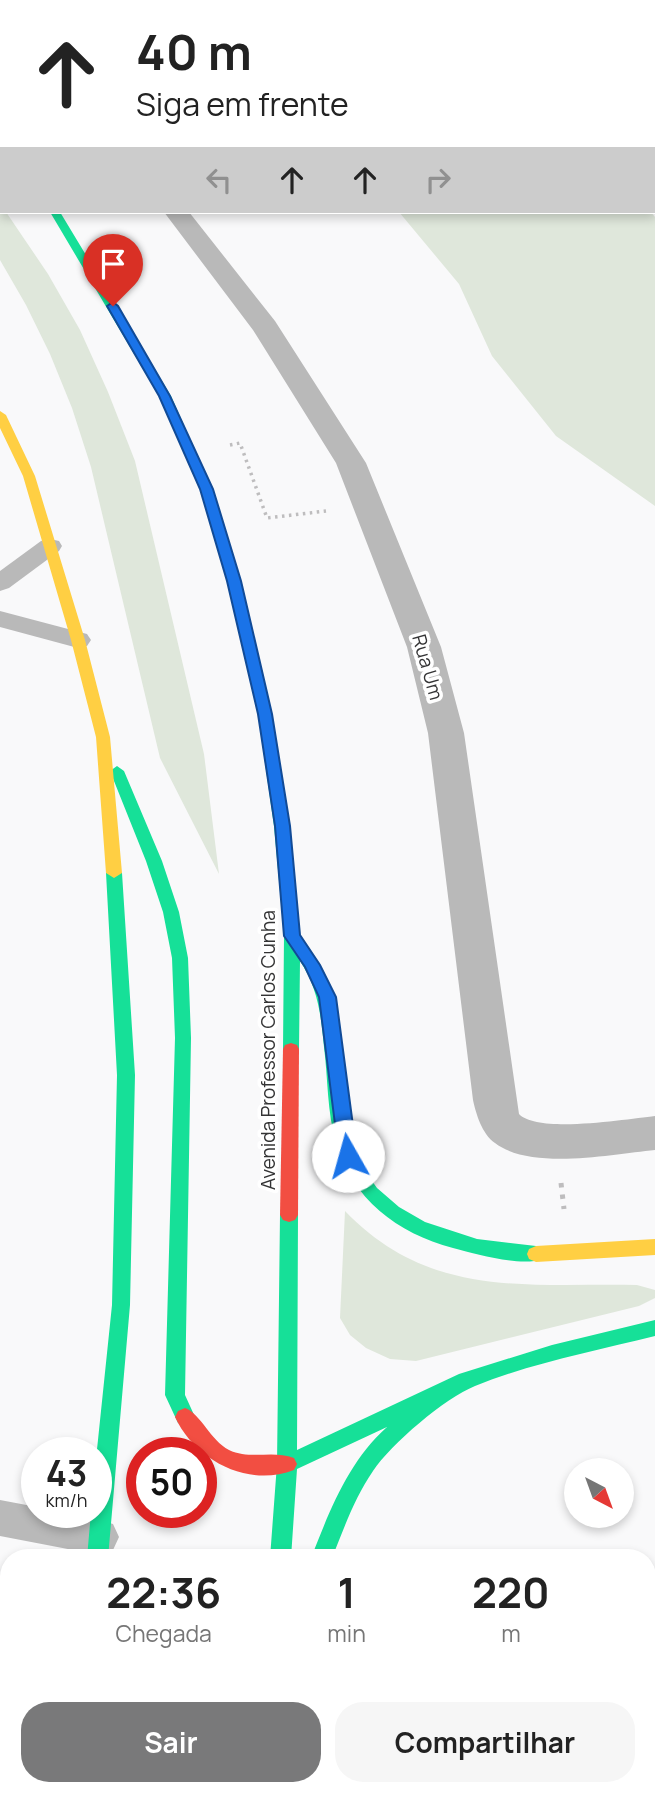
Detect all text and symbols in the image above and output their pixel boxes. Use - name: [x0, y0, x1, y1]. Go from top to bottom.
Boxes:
- text: 40 m: [136, 18, 252, 85]
- icon: ahead: [21, 28, 112, 119]
- text: Siga em frente: [136, 82, 349, 126]
- icon: left: [200, 161, 238, 199]
- icon: ahead: [273, 161, 311, 199]
- icon: ahead: [346, 161, 384, 199]
- icon: right: [419, 161, 457, 199]
- pin: [83, 234, 143, 306]
- icon: arrive: [94, 245, 132, 283]
- street label: Rua Um: [406, 631, 450, 703]
- street label: Avenida Professor Carlos Cunha: [255, 910, 281, 1190]
- position arrow: [311, 1119, 385, 1193]
- speed limit sign: 50: [126, 1437, 217, 1528]
- text: 43: [46, 1449, 87, 1497]
- north arrow: [564, 1458, 634, 1528]
- map controls: [564, 1458, 634, 1528]
- text: km/h: [46, 1488, 87, 1512]
- text: 22:36: [106, 1563, 221, 1621]
- text: 1: [337, 1563, 356, 1621]
- text: 220: [472, 1563, 550, 1621]
- text: Chegada: [115, 1617, 212, 1649]
- text: min: [327, 1617, 366, 1649]
- text: m: [501, 1617, 521, 1649]
- button: Sair: [21, 1702, 321, 1782]
- button: Compartilhar: [335, 1702, 635, 1782]

